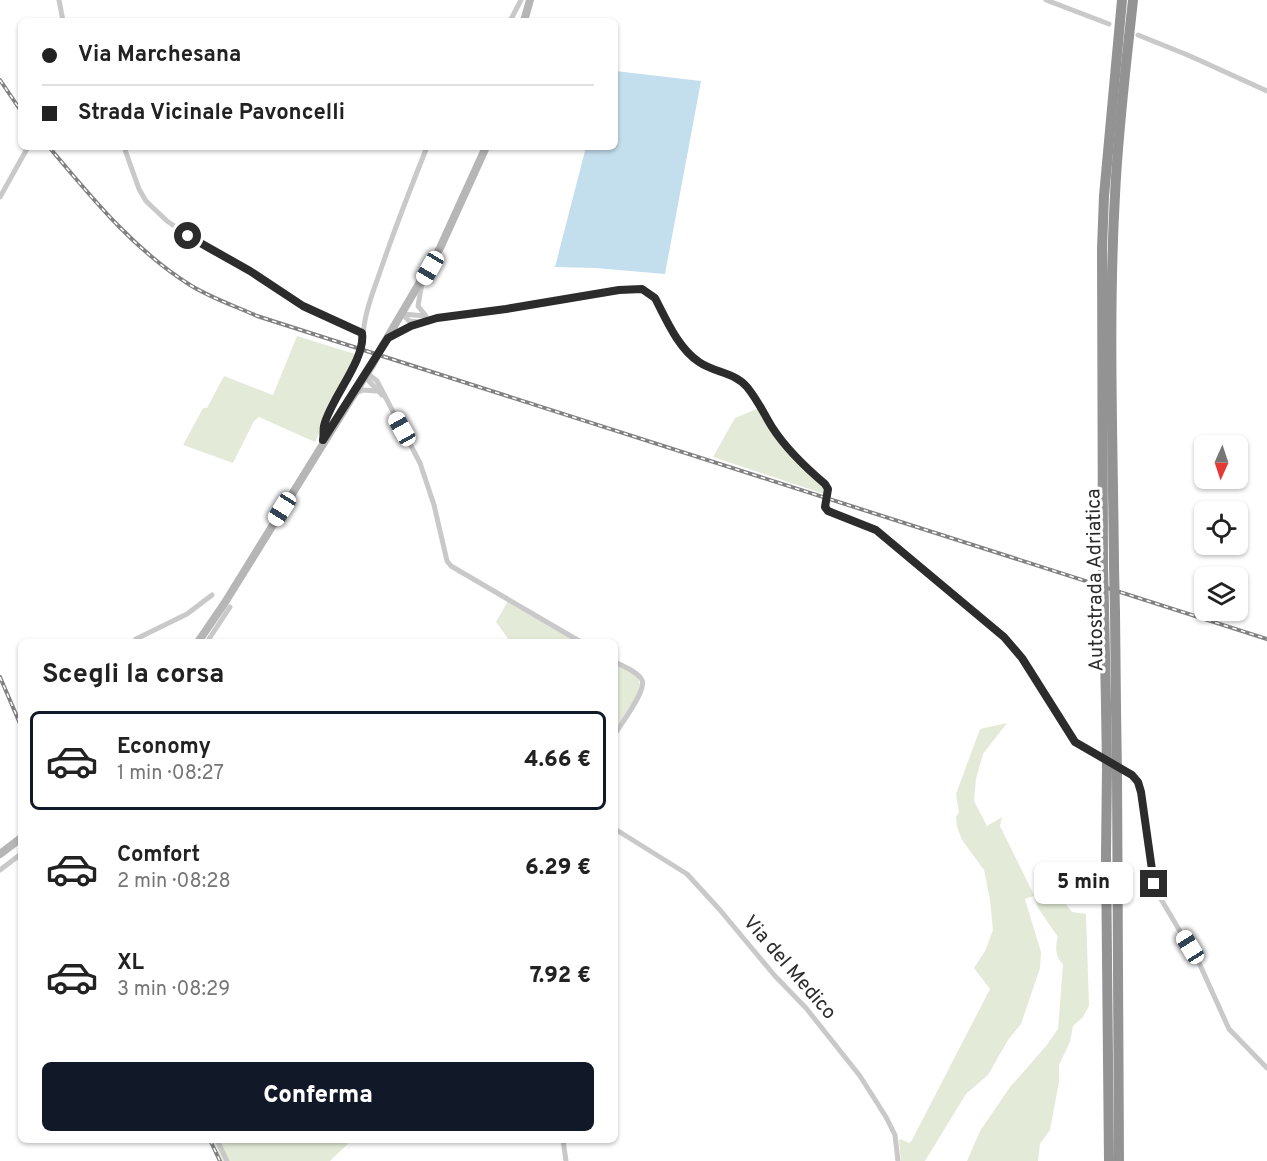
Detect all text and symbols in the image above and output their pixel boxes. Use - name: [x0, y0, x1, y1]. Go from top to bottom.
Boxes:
- text: Via Marchesana: [78, 42, 241, 69]
- text: Strada Vicinale Pavoncelli: [78, 100, 345, 127]
- route start: [174, 222, 201, 249]
- car: [413, 248, 447, 288]
- car: [385, 409, 419, 449]
- north arrow: [1194, 435, 1248, 489]
- map controls: [1194, 435, 1248, 621]
- street label: Autostrada Adriatica: [1081, 488, 1111, 672]
- car: [265, 489, 299, 529]
- button: locate: [1194, 501, 1248, 555]
- button: layers: [1194, 567, 1248, 621]
- text: Scegli la corsa: [42, 658, 224, 692]
- icon: car: [45, 734, 99, 788]
- text: Economy: [117, 734, 211, 761]
- text: 4.66 €: [524, 747, 591, 774]
- text: 1 min · 08:27: [117, 761, 224, 787]
- icon: car: [45, 842, 99, 896]
- text: Comfort: [117, 842, 200, 869]
- text: 6.29 €: [525, 855, 591, 882]
- callout: 5 min: [1034, 863, 1133, 905]
- text: 2 min · 08:28: [117, 869, 231, 895]
- text: 5 min: [1057, 870, 1110, 896]
- route end: [1140, 870, 1167, 897]
- street label: Via del Medico: [736, 910, 842, 1026]
- car: [1173, 927, 1207, 967]
- icon: car: [45, 950, 99, 1004]
- text: XL: [117, 950, 144, 977]
- text: 7.92 €: [530, 963, 591, 990]
- text: 3 min · 08:29: [117, 977, 230, 1003]
- button: Conferma: [42, 1062, 594, 1131]

